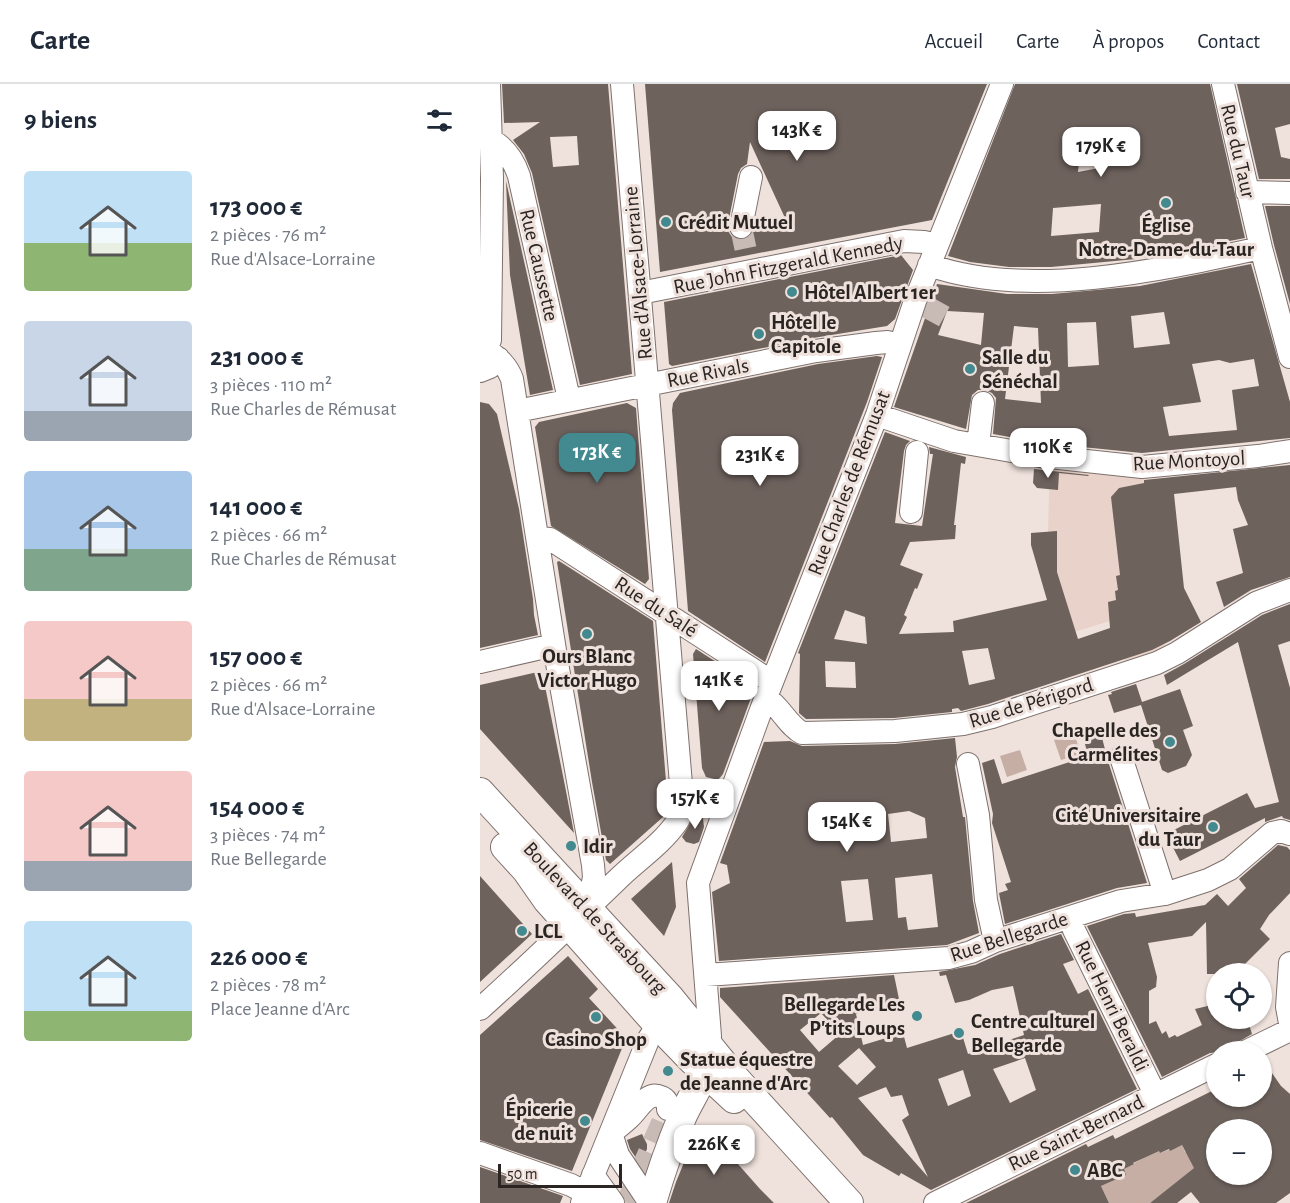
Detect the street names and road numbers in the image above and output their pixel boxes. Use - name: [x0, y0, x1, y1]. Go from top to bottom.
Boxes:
- street label: Rue du Taur: [1217, 102, 1259, 200]
- street label: Rue d'Alsace-Lorraine: [620, 186, 656, 360]
- street label: Rue Caussette: [516, 207, 562, 323]
- street label: Rue John Fitzgerald Kennedy: [671, 232, 905, 298]
- street label: Rue Rivals: [665, 355, 751, 391]
- street label: Rue Charles de Rémusat: [804, 388, 894, 578]
- street label: Rue Montoyol: [1132, 448, 1246, 474]
- street label: Rue du Salé: [611, 573, 701, 641]
- street label: Rue de Périgord: [966, 674, 1096, 732]
- street label: Boulevard de Strasbourg: [519, 838, 671, 999]
- street label: Rue Bellegarde: [948, 908, 1070, 966]
- street label: Rue Henri Beraldi: [1071, 937, 1153, 1075]
- street label: Rue Saint-Bernard: [1005, 1091, 1147, 1175]

